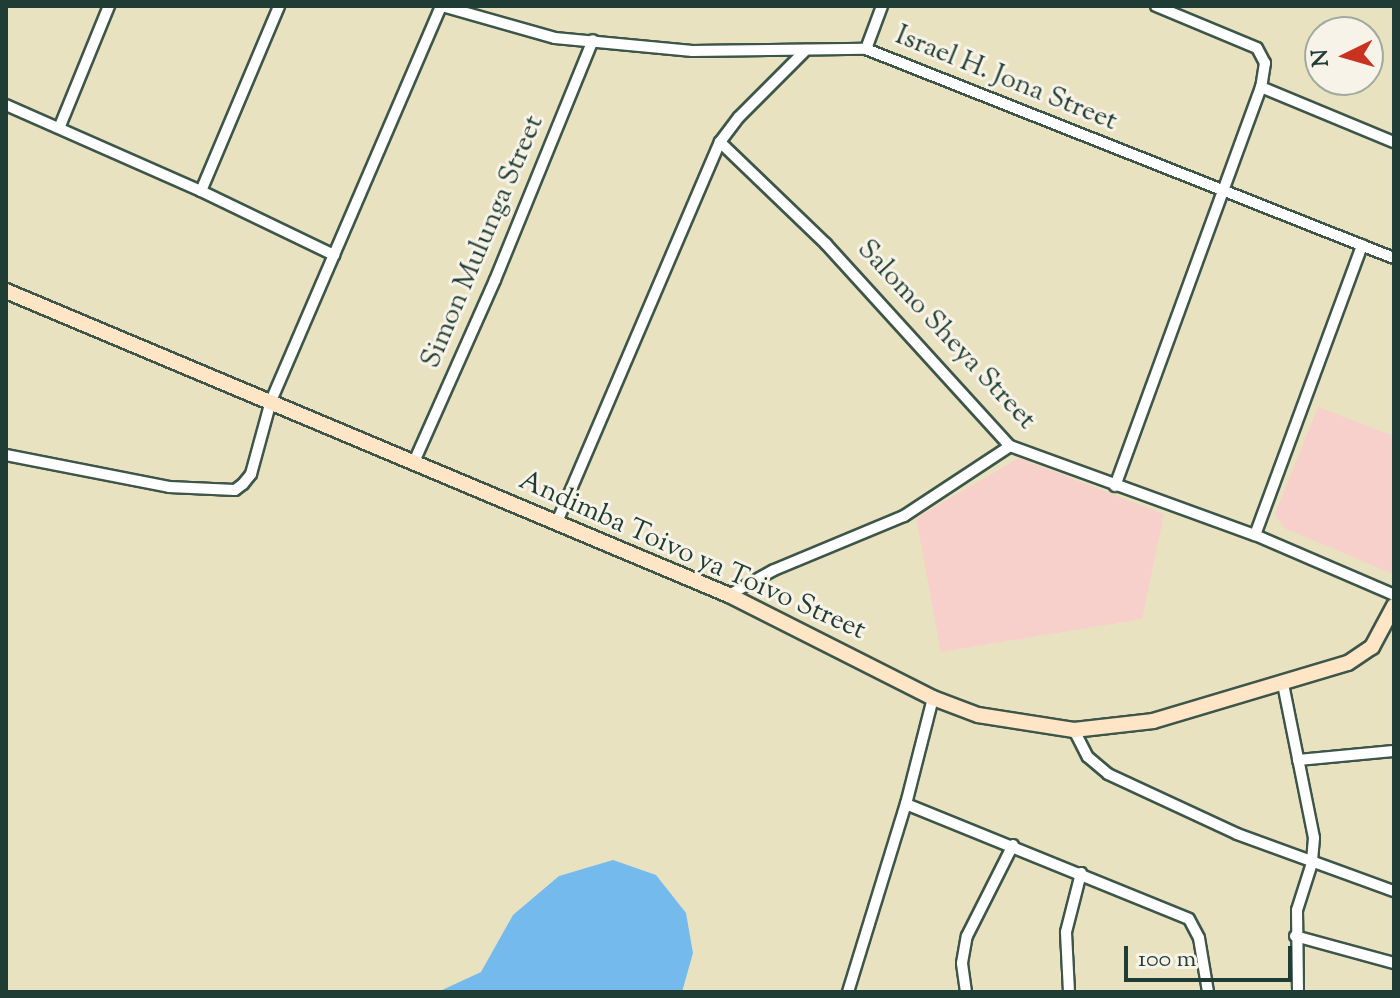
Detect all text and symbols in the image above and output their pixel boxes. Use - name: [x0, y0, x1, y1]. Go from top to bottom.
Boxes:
- north arrow: [1304, 16, 1384, 96]
- street label: Israel H. Jona Street: [890, 19, 1122, 139]
- text: N: [1305, 48, 1339, 68]
- street label: Simon Mulunga Street: [414, 110, 552, 374]
- street label: Salomo Sheya Street: [849, 233, 1043, 437]
- street label: Andimba Toivo ya Toivo Street: [513, 464, 871, 648]
- scale bar: [1128, 930, 1296, 980]
- text: 100 m: [1138, 943, 1196, 977]

